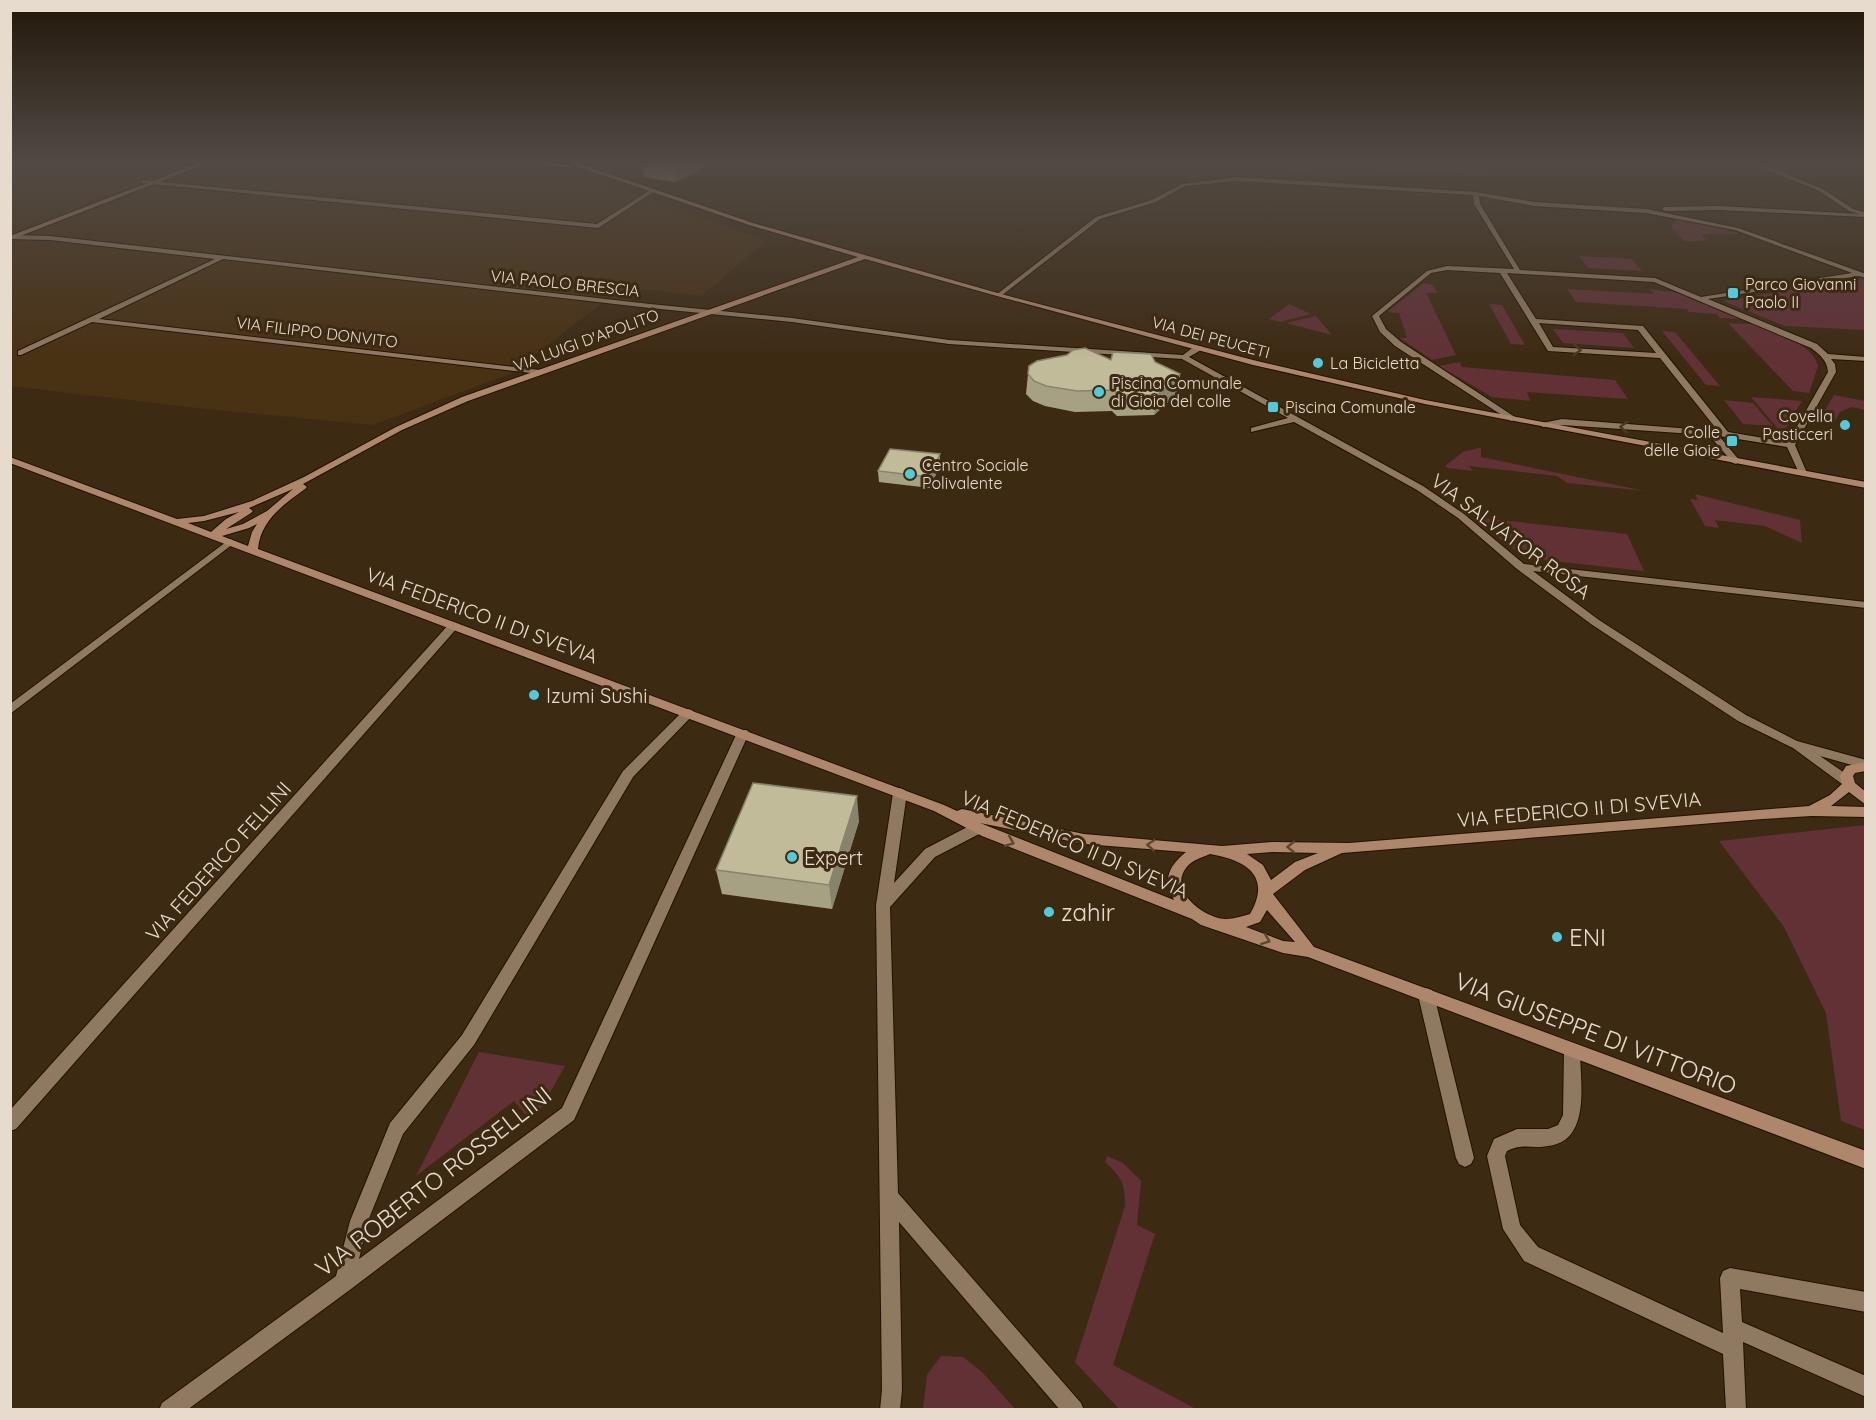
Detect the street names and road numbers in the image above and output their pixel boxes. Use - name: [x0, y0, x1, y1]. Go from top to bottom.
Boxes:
- street label: VIA PAOLO BRESCIA: [489, 265, 641, 301]
- street label: VIA LUIGI D'APOLITO: [511, 304, 661, 376]
- street label: VIA FILIPPO DONVITO: [235, 312, 399, 352]
- street label: VIA DEI PEUCETI: [1150, 312, 1272, 362]
- street label: VIA SALVATOR ROSA: [1426, 468, 1596, 604]
- street label: VIA FEDERICO II DI SVEVIA: [363, 561, 601, 669]
- street label: VIA FEDERICO FELLINI: [140, 776, 296, 946]
- street label: VIA FEDERICO II DI SVEVIA: [957, 785, 1193, 903]
- street label: VIA FEDERICO II DI SVEVIA: [1456, 786, 1702, 832]
- street label: VIA GIUSEPPE DI VITTORIO: [1451, 965, 1741, 1101]
- street label: VIA ROBERTO ROSSELLINI: [309, 1079, 557, 1283]

